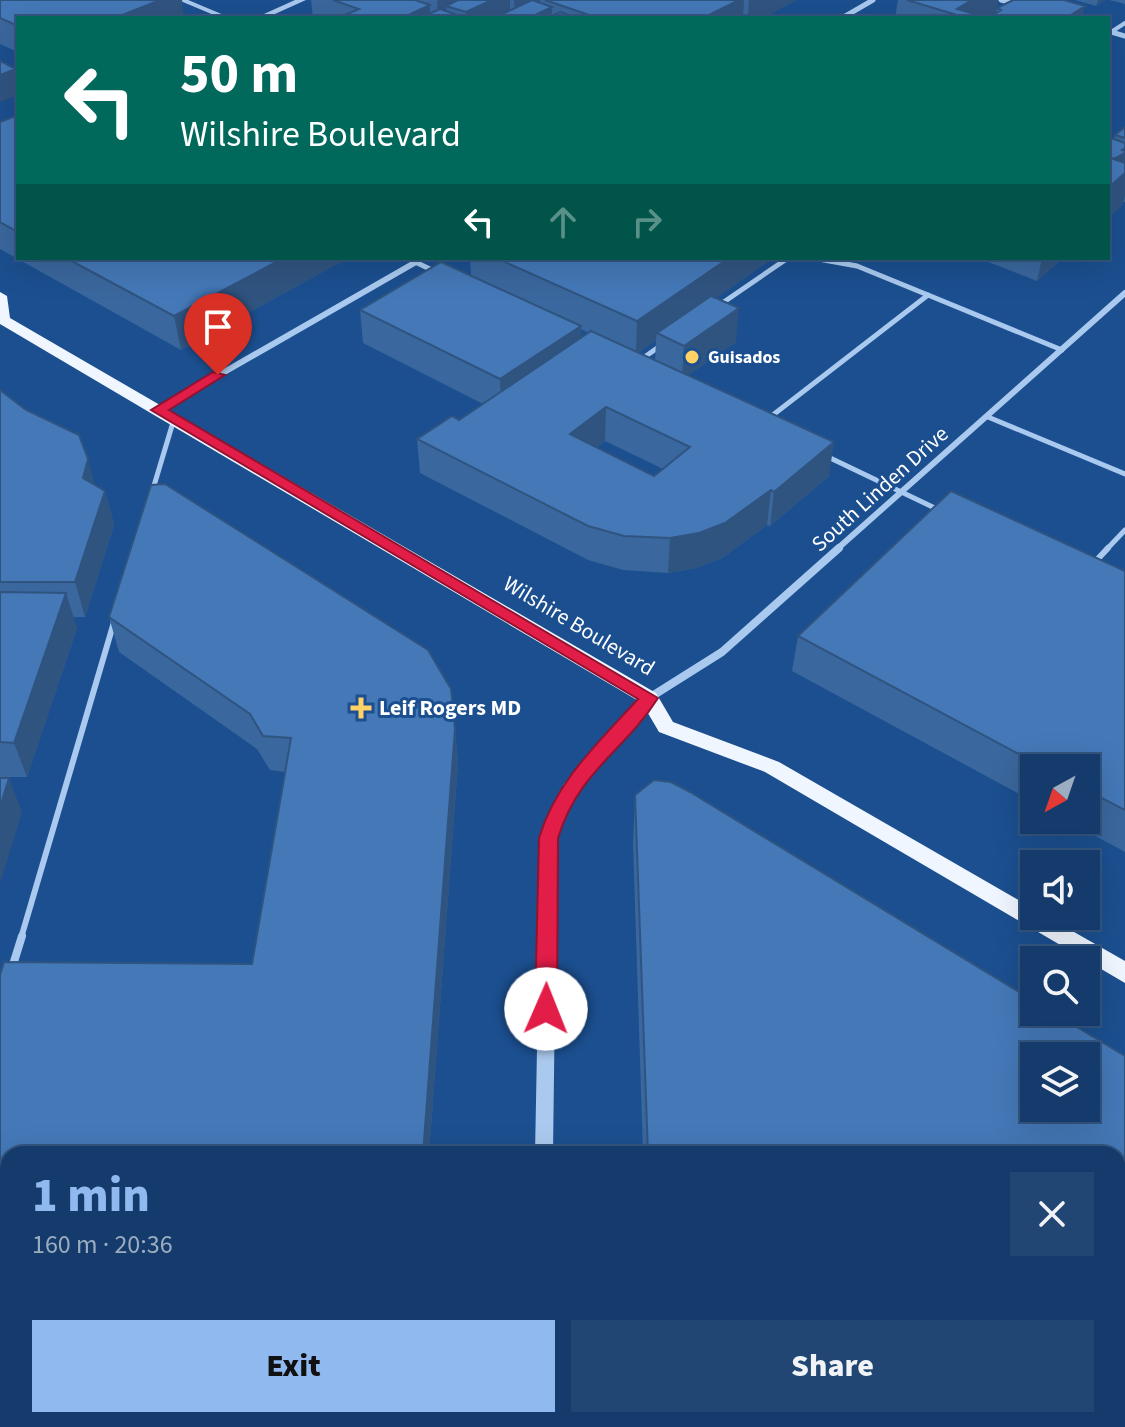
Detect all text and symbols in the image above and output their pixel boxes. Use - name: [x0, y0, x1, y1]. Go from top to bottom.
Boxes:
- text: 50 m: [180, 35, 298, 114]
- icon: left: [48, 48, 152, 152]
- text: Wilshire Boulevard: [180, 109, 461, 160]
- icon: left: [457, 200, 501, 244]
- icon: ahead: [541, 200, 585, 244]
- icon: right: [625, 200, 669, 244]
- pin: [184, 293, 252, 375]
- icon: arrive: [196, 305, 240, 349]
- place label: Guisados: [708, 345, 780, 370]
- marker: Guisados: [683, 348, 701, 366]
- street label: South Linden Drive: [804, 419, 956, 559]
- street label: Wilshire Boulevard: [497, 568, 661, 684]
- place label: Leif Rogers MD: [379, 692, 521, 724]
- marker: Leif Rogers MD: [350, 697, 372, 719]
- north arrow: [1020, 754, 1100, 834]
- map controls: [1020, 754, 1100, 1122]
- button: sound: [1020, 850, 1100, 930]
- button: search: [1020, 946, 1100, 1026]
- position arrow: [504, 967, 588, 1051]
- button: layers: [1020, 1042, 1100, 1122]
- text: 1 min: [32, 1162, 150, 1230]
- button: close: [1010, 1172, 1094, 1256]
- text: 160 m · 20:36: [32, 1226, 173, 1263]
- button: Exit: [32, 1320, 555, 1412]
- button: Share: [571, 1320, 1094, 1412]

